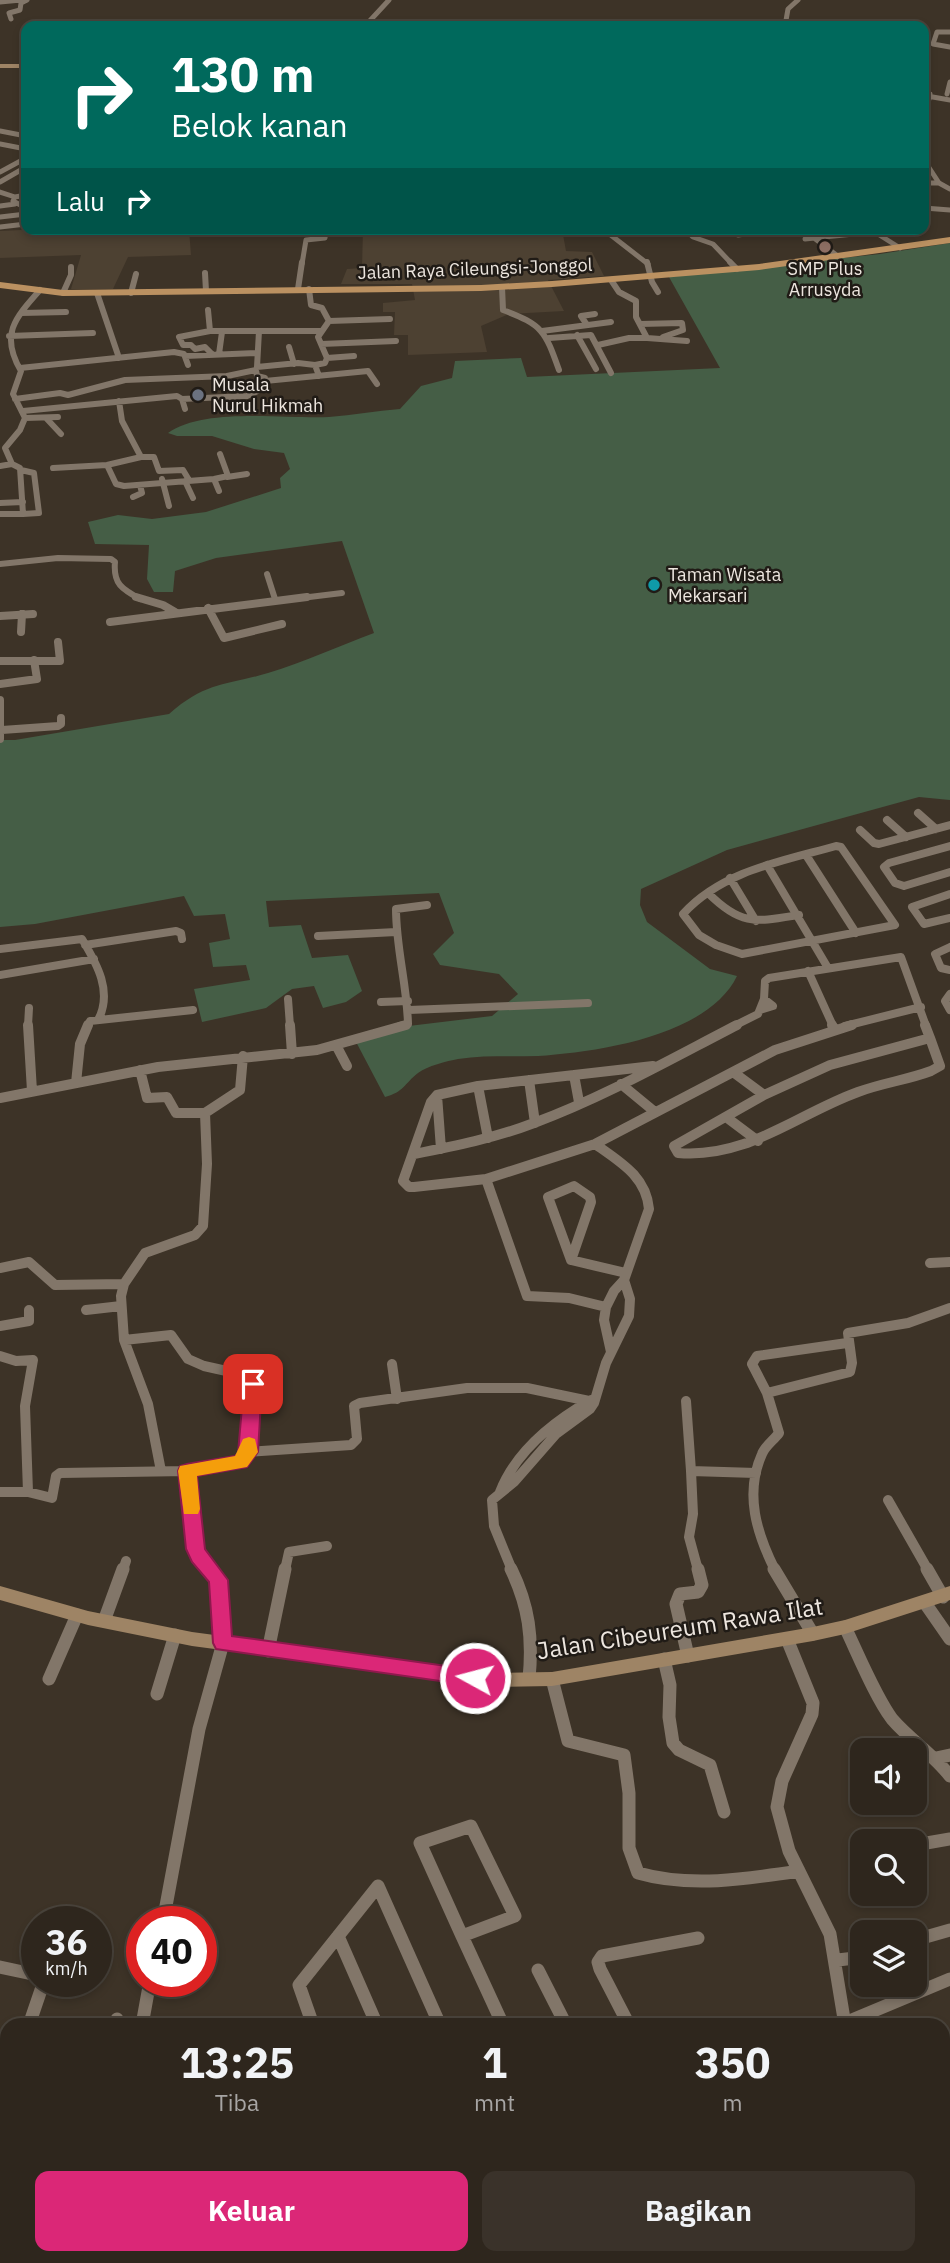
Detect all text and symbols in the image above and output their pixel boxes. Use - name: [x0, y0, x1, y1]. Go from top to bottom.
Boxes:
- text: 130 m: [171, 42, 315, 105]
- icon: right: [56, 49, 147, 140]
- text: Belok kanan: [171, 104, 348, 146]
- icon: right: [119, 182, 157, 220]
- text: Lalu: [56, 184, 105, 218]
- marker: SMP Plus Arrusyda: [817, 239, 833, 255]
- street label: Jalan Raya Cileungsi-Jonggol: [357, 253, 593, 284]
- place label: SMP Plus Arrusyda: [787, 257, 863, 301]
- place label: Musala Nurul Hikmah: [212, 373, 323, 417]
- marker: Musala Nurul Hikmah: [190, 387, 206, 403]
- place label: Taman Wisata Mekarsari: [668, 563, 782, 607]
- marker: Taman Wisata Mekarsari: [646, 577, 662, 593]
- pin: [223, 1354, 283, 1414]
- icon: arrive: [234, 1365, 272, 1403]
- street label: Jalan Cibeureum Rawa Ilat: [534, 1590, 825, 1666]
- position arrow: [438, 1641, 512, 1715]
- map controls: [850, 1738, 927, 1997]
- button: sound: [850, 1738, 927, 1815]
- button: search: [850, 1829, 927, 1906]
- speed limit sign: 40: [126, 1906, 217, 1997]
- text: 36: [45, 1919, 88, 1965]
- button: layers: [850, 1920, 927, 1997]
- text: km/h: [45, 1957, 88, 1980]
- text: 13:25: [180, 2035, 294, 2090]
- text: 1: [482, 2035, 507, 2090]
- text: 350: [695, 2035, 770, 2090]
- text: Tiba: [215, 2087, 259, 2117]
- text: mnt: [474, 2087, 515, 2117]
- text: m: [723, 2087, 743, 2117]
- button: Keluar: [35, 2171, 468, 2251]
- button: Bagikan: [482, 2171, 915, 2251]

